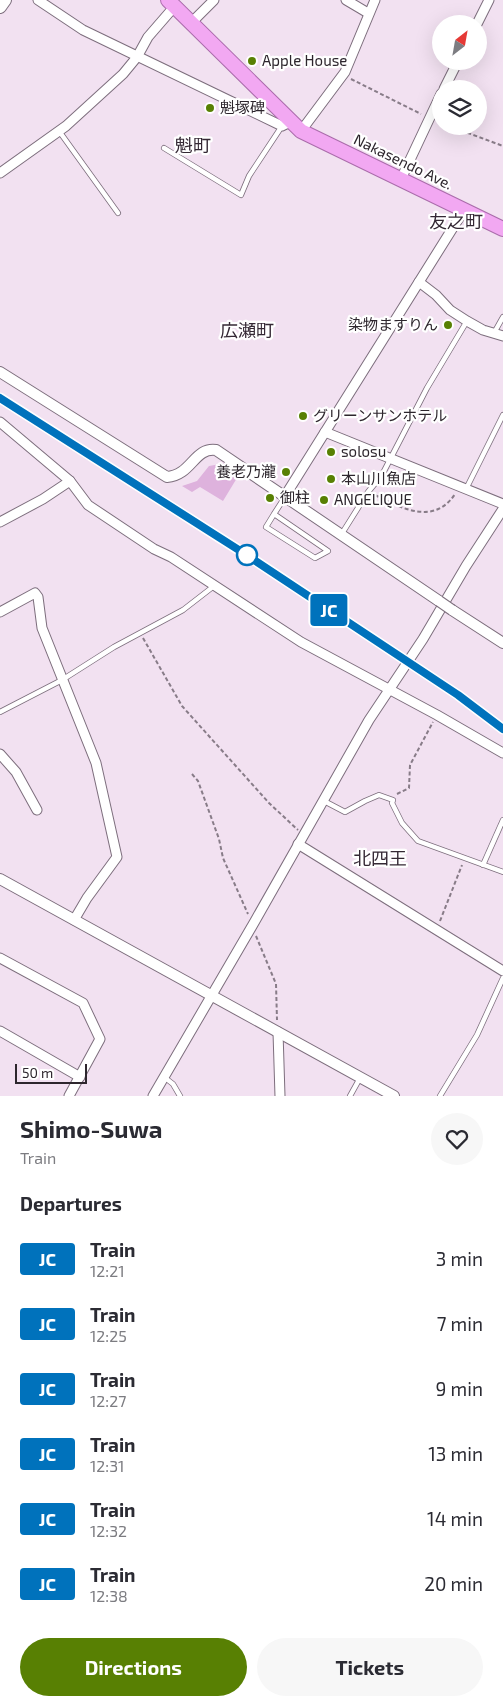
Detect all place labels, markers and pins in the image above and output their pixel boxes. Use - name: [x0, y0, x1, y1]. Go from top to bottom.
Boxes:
- place label: Apple House: [262, 51, 347, 69]
- marker: Apple House: [246, 55, 258, 67]
- place label: 魁塚碑: [220, 98, 265, 116]
- marker: 魁塚碑: [204, 102, 216, 114]
- place label: 染物ますりん: [348, 315, 438, 333]
- marker: 染物ますりん: [442, 319, 454, 331]
- place label: グリーンサンホテル: [313, 406, 447, 424]
- marker: グリーンサンホテル: [297, 410, 309, 422]
- place label: solosu: [341, 442, 386, 460]
- marker: solosu: [325, 446, 337, 458]
- place label: 養老乃瀧: [216, 462, 276, 480]
- marker: 養老乃瀧: [280, 466, 292, 478]
- place label: 本山川魚店: [341, 469, 416, 487]
- marker: 本山川魚店: [325, 473, 337, 485]
- place label: 御柱: [280, 488, 310, 506]
- place label: ANGELIQUE: [334, 490, 412, 509]
- marker: 御柱: [264, 492, 276, 504]
- marker: ANGELIQUE: [318, 494, 330, 506]
- unlabelled marker: [236, 544, 258, 566]

